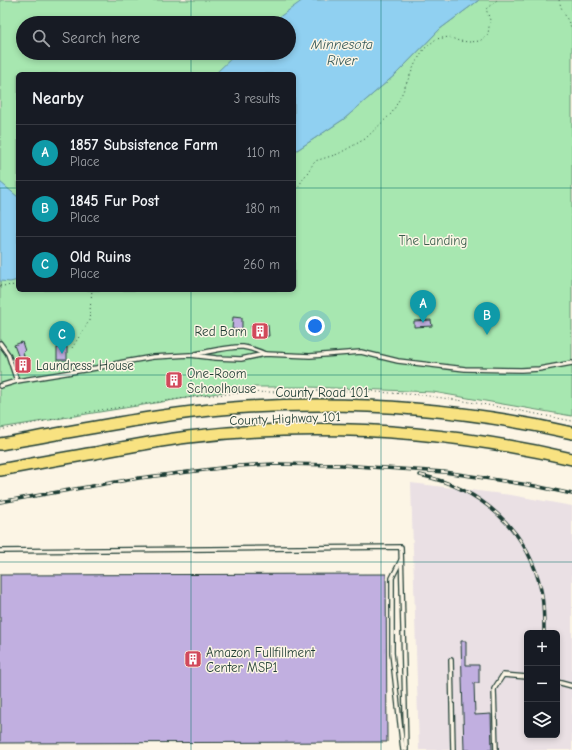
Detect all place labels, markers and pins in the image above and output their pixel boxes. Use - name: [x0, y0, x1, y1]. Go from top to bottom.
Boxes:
- pin: A: [410, 290, 436, 323]
- pin: B: [474, 302, 500, 335]
- pin: C: [49, 321, 75, 354]
- building icon: Red Barn: [250, 321, 270, 341]
- place label: Red Barn: [195, 324, 247, 339]
- building icon: Laundress' House: [13, 355, 33, 375]
- place label: Laundress' House: [36, 358, 134, 373]
- place label: One-Room Schoolhouse: [187, 366, 257, 396]
- building icon: One-Room Schoolhouse: [164, 370, 184, 390]
- place label: Amazon Fullfillment Center MSP1: [206, 645, 316, 675]
- building icon: Amazon Fullfillment Center MSP1: [183, 649, 203, 669]

